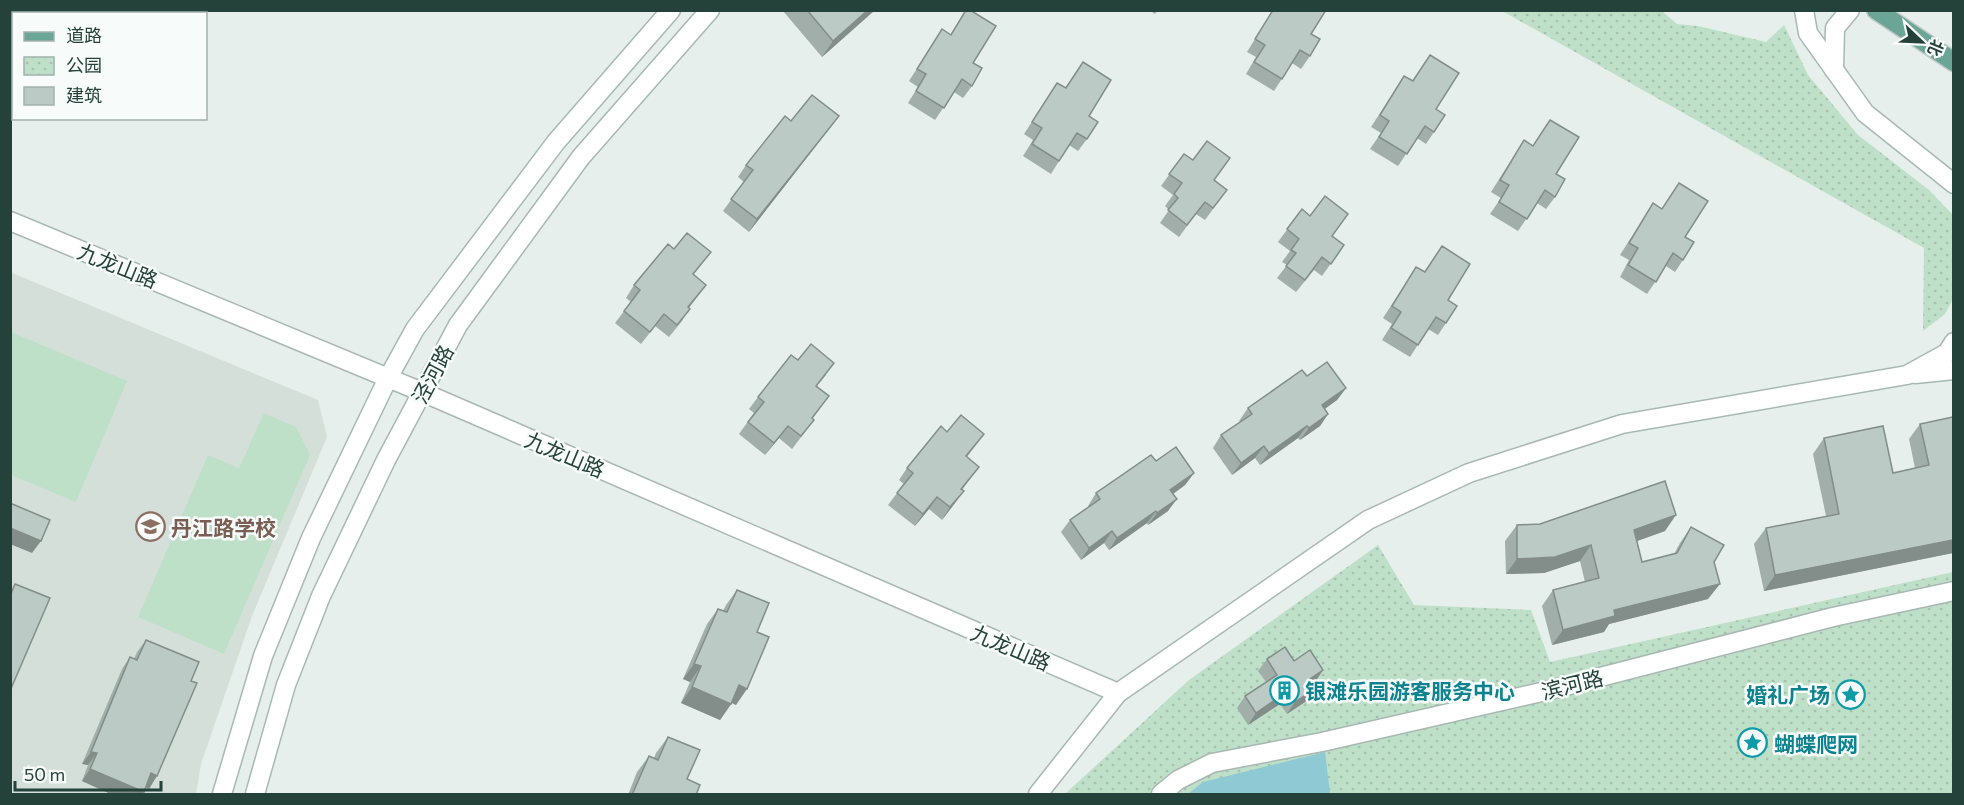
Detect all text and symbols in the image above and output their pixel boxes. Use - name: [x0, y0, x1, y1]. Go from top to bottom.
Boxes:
- legend: [12, 12, 207, 120]
- north arrow: [1892, 12, 1952, 72]
- text: 道路: [66, 24, 102, 46]
- text: 北: [1924, 37, 1948, 59]
- text: 公园: [66, 54, 102, 76]
- text: 建筑: [66, 84, 102, 106]
- street label: 九龙山路: [74, 238, 162, 292]
- street label: 泾河路: [406, 340, 458, 408]
- street label: 九龙山路: [521, 426, 609, 482]
- school or university icon: 丹江路学校: [134, 511, 166, 543]
- place label: 丹江路学校: [171, 515, 276, 540]
- street label: 九龙山路: [967, 619, 1055, 675]
- street label: 滨河路: [1538, 664, 1606, 704]
- building icon: 银滩乐园游客服务中心: [1268, 674, 1300, 706]
- place label: 银滩乐园游客服务中心: [1305, 678, 1515, 703]
- place icon: 婚礼广场: [1835, 678, 1867, 710]
- place label: 婚礼广场: [1746, 682, 1830, 707]
- place icon: 蝴蝶爬网: [1737, 727, 1769, 759]
- place label: 蝴蝶爬网: [1774, 731, 1858, 756]
- scale bar: [15, 754, 160, 792]
- text: 50 m: [24, 763, 65, 785]

